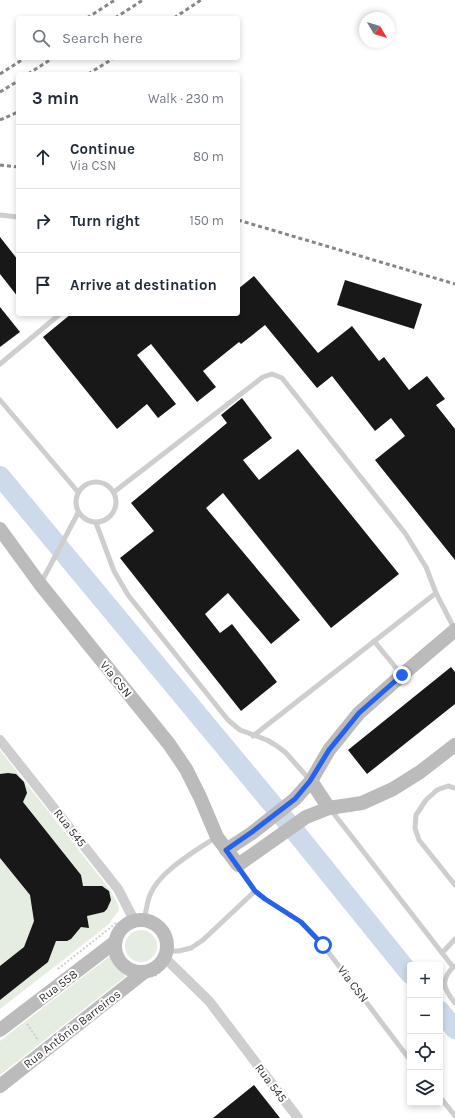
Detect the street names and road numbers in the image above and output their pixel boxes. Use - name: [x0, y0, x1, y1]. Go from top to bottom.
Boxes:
- street label: Via CSN: [97, 658, 135, 700]
- street label: Rua 545: [51, 806, 89, 850]
- street label: Via CSN: [335, 963, 371, 1005]
- street label: Rua 558: [36, 967, 80, 1005]
- street label: Rua Antônio Barreiros: [21, 987, 123, 1071]
- street label: Rua 545: [252, 1061, 290, 1105]

